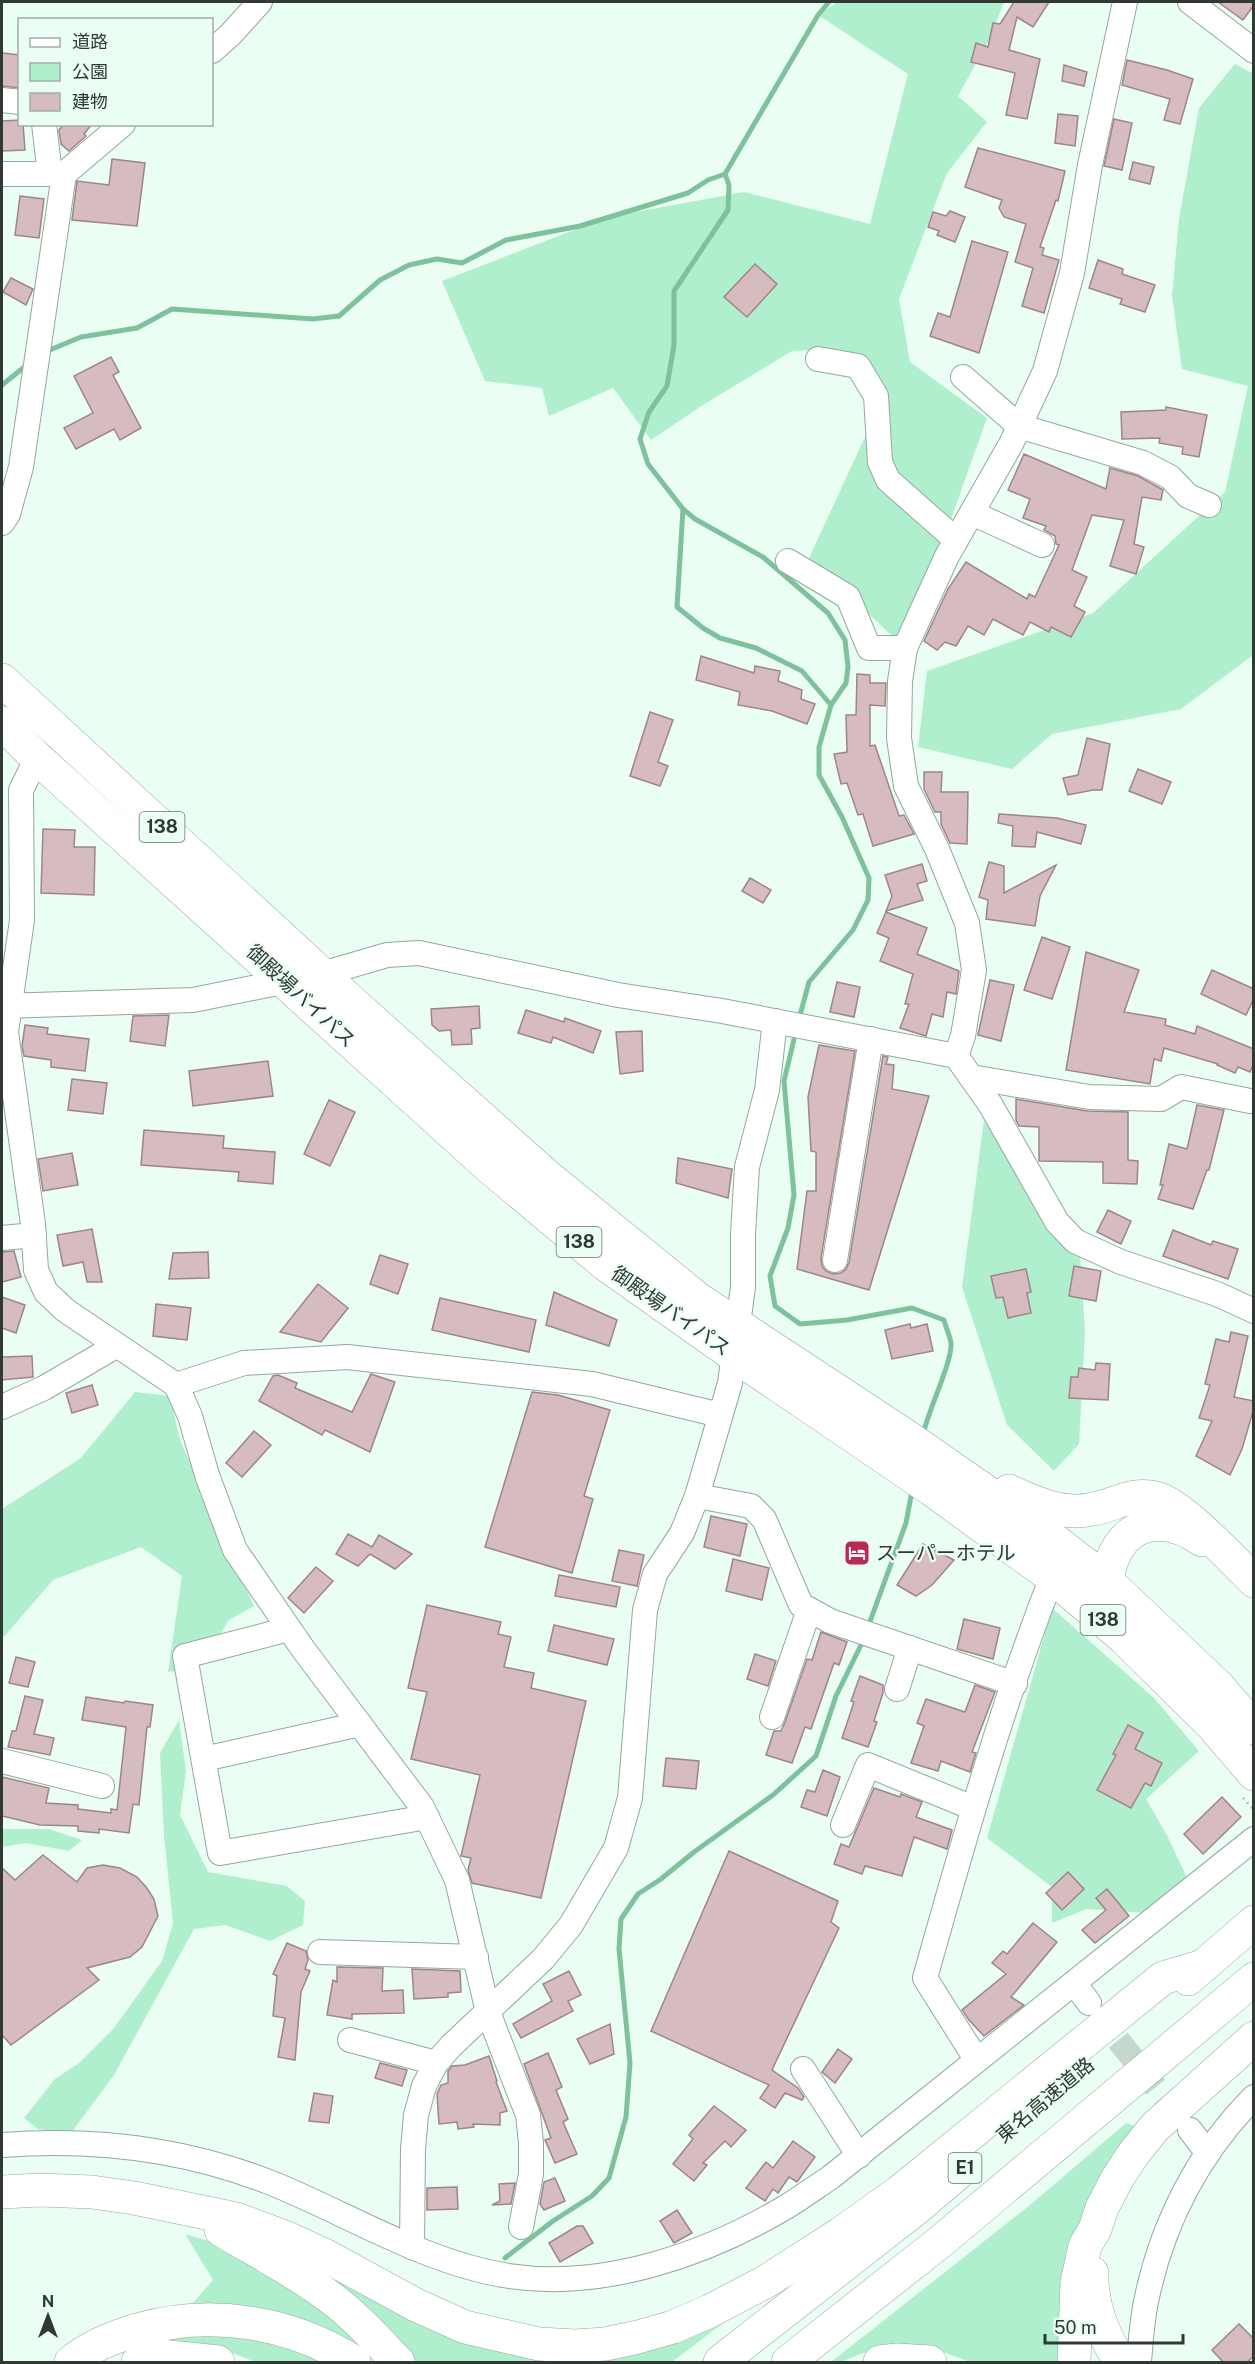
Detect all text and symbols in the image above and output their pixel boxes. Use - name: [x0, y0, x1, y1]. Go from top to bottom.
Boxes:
- legend: [18, 18, 213, 126]
- text: 道路: [72, 31, 108, 52]
- text: 公園: [72, 61, 108, 82]
- text: 建物: [72, 91, 108, 112]
- road number: 138: [140, 812, 184, 842]
- street label: 御殿場バイパス: [242, 940, 360, 1052]
- road number: 138: [556, 1227, 602, 1257]
- street label: 御殿場バイパス: [607, 1261, 735, 1361]
- hotel icon: スーパーホテル: [842, 1538, 872, 1568]
- place label: スーパーホテル: [876, 1541, 1016, 1565]
- road number: 138: [1080, 1605, 1126, 1635]
- street label: 東名高速道路: [991, 2052, 1099, 2148]
- road number: E1: [948, 2153, 982, 2183]
- north arrow: [18, 2286, 78, 2346]
- text: N: [42, 2292, 54, 2311]
- scale bar: [1045, 2307, 1183, 2345]
- text: 50 m: [1054, 2317, 1097, 2338]

